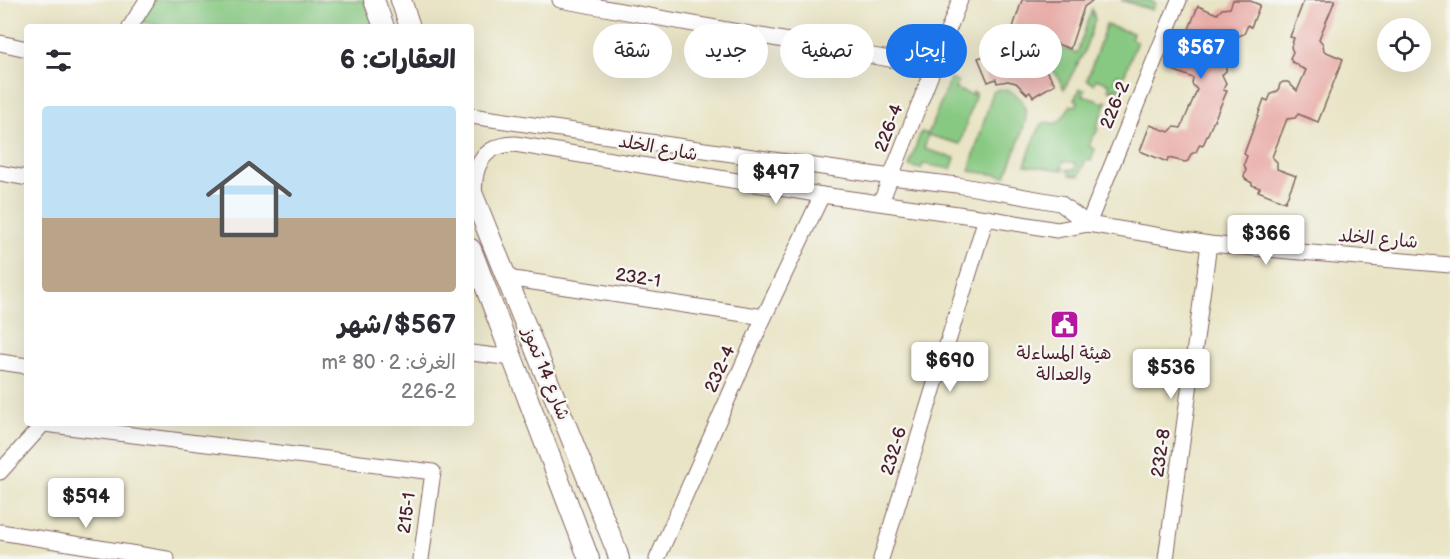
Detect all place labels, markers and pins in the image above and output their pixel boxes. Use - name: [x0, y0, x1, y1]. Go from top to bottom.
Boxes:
- pin: $567: [1165, 29, 1237, 80]
- pin: $497: [740, 154, 812, 205]
- pin: $366: [1230, 215, 1302, 266]
- public building icon: هيئة المساءلة والعدالة: [1048, 308, 1080, 340]
- pin: $690: [914, 342, 986, 393]
- place label: هيئة المساءلة والعدالة: [1016, 343, 1112, 385]
- pin: $536: [1135, 349, 1207, 400]
- pin: $594: [50, 478, 122, 529]

